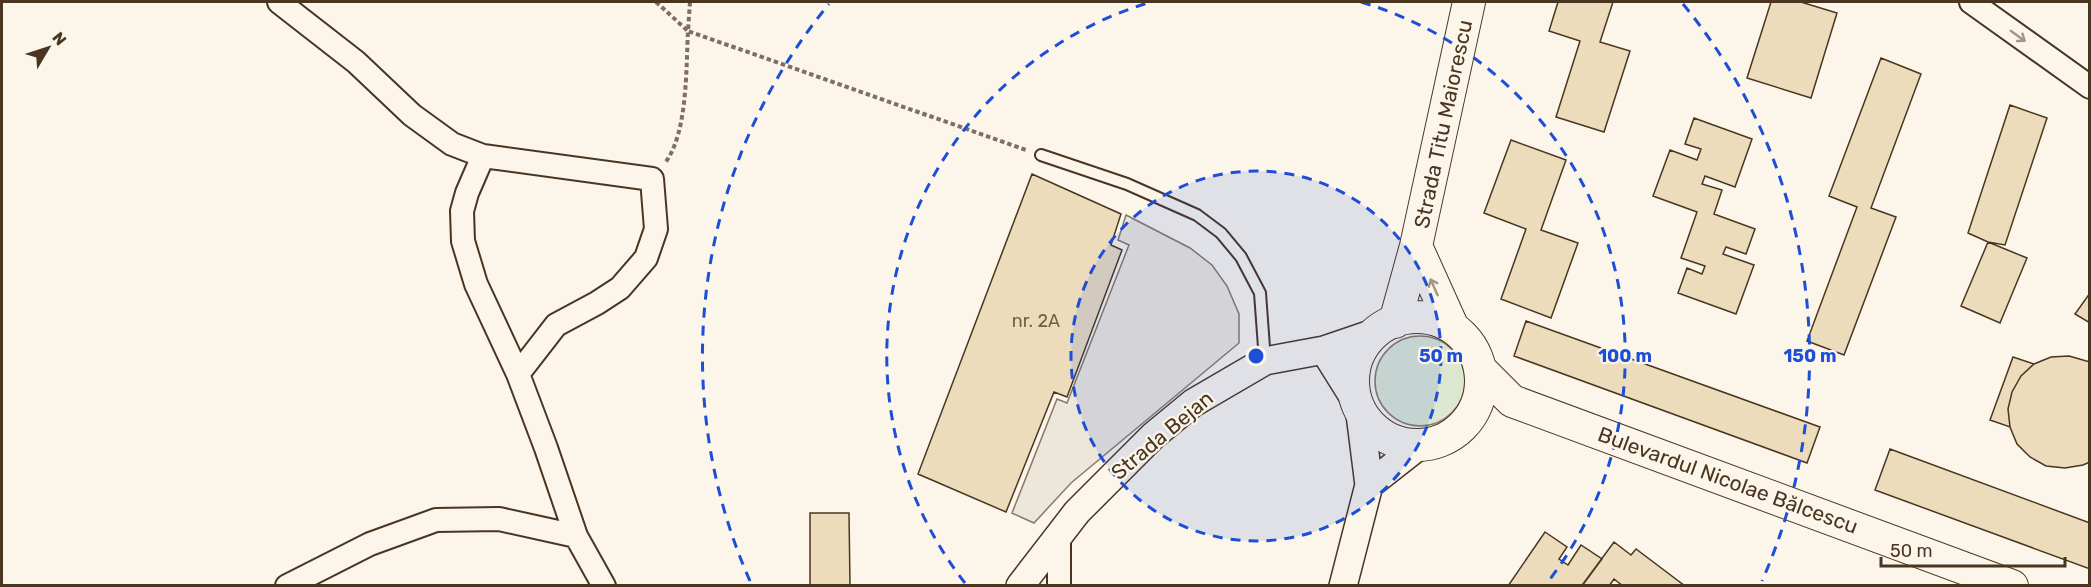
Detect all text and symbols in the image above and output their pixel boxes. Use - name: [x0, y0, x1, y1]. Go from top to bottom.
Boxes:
- street label: Strada Titu Maiorescu: [1409, 17, 1477, 231]
- north arrow: [18, 18, 78, 78]
- text: N: [48, 28, 70, 49]
- one-way arrow: [2010, 30, 2026, 42]
- one-way arrow: [1428, 279, 1440, 297]
- house number: nr. 2A: [1012, 310, 1060, 332]
- text: 50 m: [1419, 345, 1463, 367]
- text: 100 m: [1598, 345, 1652, 367]
- text: 150 m: [1783, 345, 1837, 367]
- centre of rings: [1246, 346, 1266, 366]
- street label: Strada Bejan: [1106, 385, 1218, 485]
- street label: Bulevardul Nicolae Bălcescu: [1594, 421, 1862, 539]
- scale bar: [1881, 530, 2066, 568]
- text: 50 m: [1890, 540, 1933, 562]

